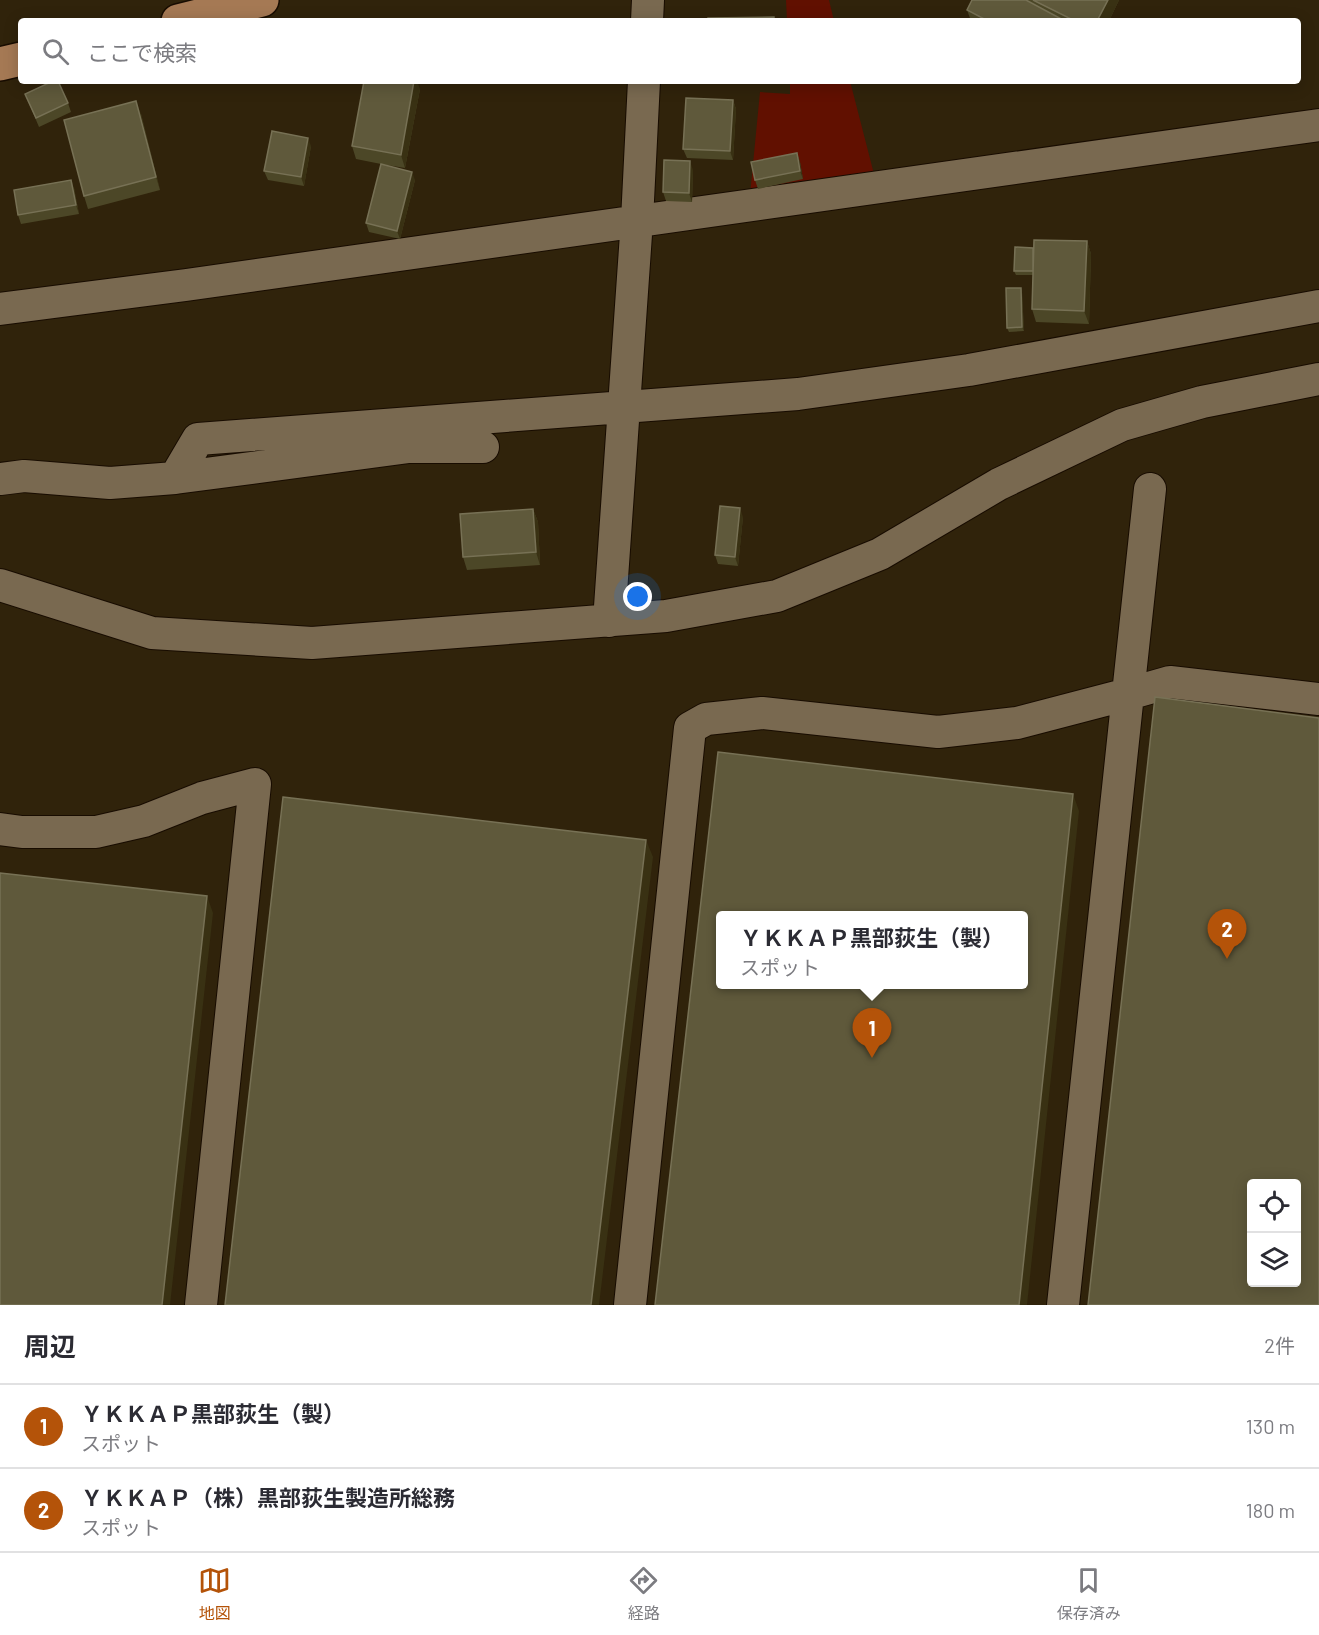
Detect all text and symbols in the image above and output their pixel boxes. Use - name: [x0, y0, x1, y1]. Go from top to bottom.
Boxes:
- search box: [18, 18, 1301, 84]
- icon: search: [39, 35, 72, 68]
- text: ここで検索: [87, 39, 197, 65]
- your location: [623, 582, 652, 611]
- pin: 2: [1208, 910, 1246, 959]
- popup: [716, 911, 1028, 989]
- text: ＹＫＫＡＰ黒部荻生（製）: [740, 924, 1004, 950]
- text: スポット: [740, 955, 820, 979]
- pin: 1: [852, 1008, 892, 1058]
- map controls: [1247, 1179, 1301, 1287]
- button: locate: [1247, 1179, 1301, 1233]
- button: layers: [1247, 1233, 1301, 1287]
- text: 周辺: [24, 1330, 76, 1361]
- text: 2件: [1264, 1333, 1295, 1357]
- text: ＹＫＫＡＰ黒部荻生（製）: [81, 1400, 345, 1426]
- text: 1: [40, 1414, 47, 1438]
- text: 130 m: [1246, 1414, 1295, 1438]
- text: スポット: [81, 1431, 161, 1455]
- text: ＹＫＫＡＰ（株）黒部荻生製造所総務: [81, 1484, 455, 1510]
- text: 2: [38, 1498, 49, 1522]
- text: 180 m: [1246, 1498, 1295, 1522]
- text: スポット: [81, 1515, 161, 1539]
- tab: 地図: [198, 1564, 231, 1624]
- tab: 経路: [627, 1564, 660, 1624]
- tab: 保存済み: [1057, 1564, 1121, 1624]

